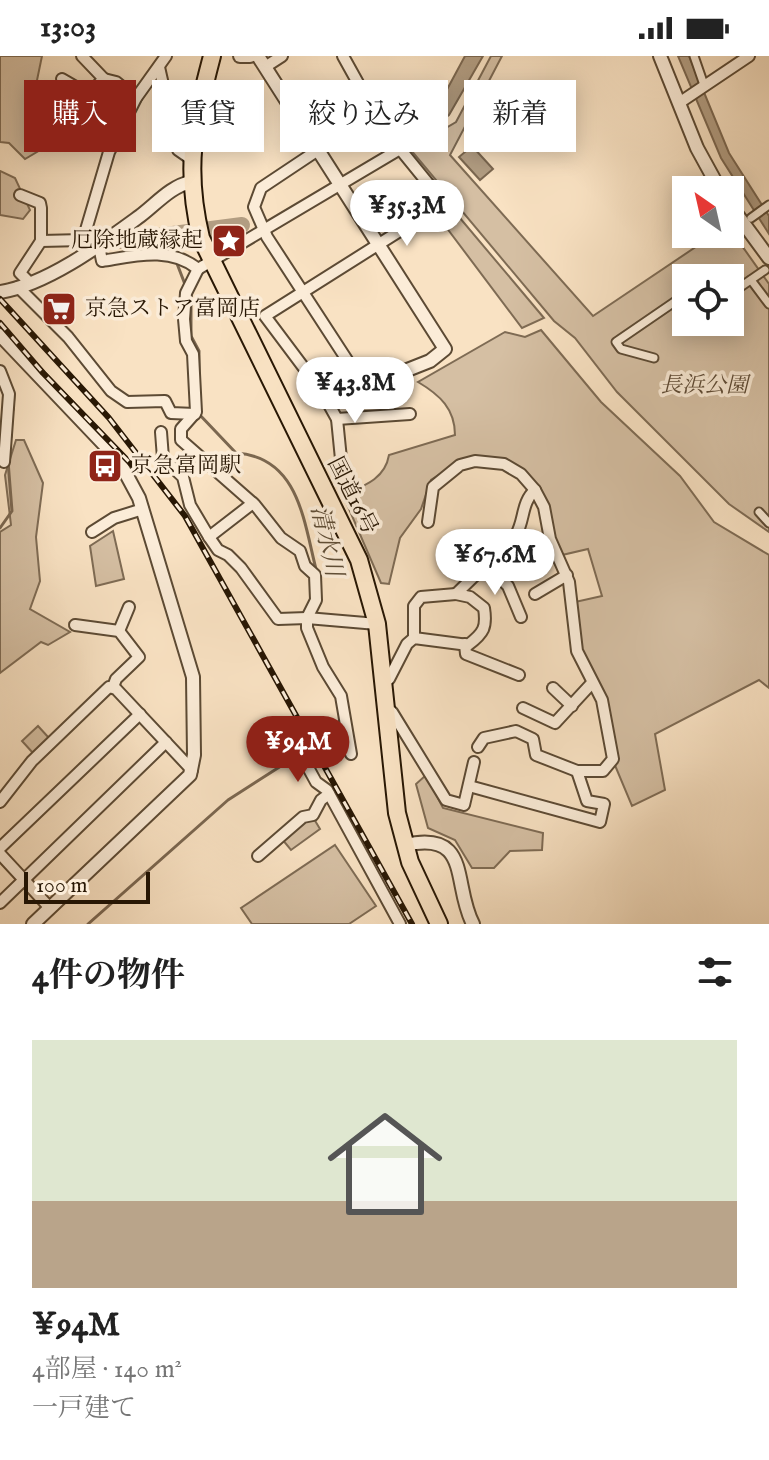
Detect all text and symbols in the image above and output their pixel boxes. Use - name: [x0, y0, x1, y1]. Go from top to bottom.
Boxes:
- text: 13:03: [40, 9, 96, 47]
- chip: 購入: [24, 80, 136, 152]
- chip: 賃貸: [152, 80, 264, 152]
- chip: 絞り込み: [280, 80, 448, 152]
- chip: 新着: [464, 80, 576, 152]
- north arrow: [672, 176, 744, 248]
- map controls: [672, 176, 744, 336]
- pin: ¥35.3M: [342, 180, 472, 248]
- text: ¥35.3M: [368, 189, 446, 222]
- place icon: 厄除地蔵縁起: [210, 222, 248, 260]
- place label: 厄除地蔵縁起: [71, 227, 203, 255]
- button: locate: [672, 264, 744, 336]
- supermarket icon: 京急ストア富岡店: [40, 290, 78, 328]
- place label: 京急ストア富岡店: [85, 295, 260, 323]
- pin: ¥43.8M: [290, 357, 420, 425]
- text: ¥43.8M: [314, 366, 396, 399]
- park label: 長浜公園: [660, 372, 751, 400]
- bus stop icon: 京急富岡駅: [86, 447, 124, 485]
- place label: 京急富岡駅: [131, 452, 241, 480]
- street label: 国道16号: [321, 452, 383, 540]
- water label: 清水川: [303, 502, 350, 582]
- pin: ¥67.6M: [430, 529, 560, 597]
- text: ¥67.6M: [453, 538, 537, 571]
- pin: ¥94M: [251, 716, 345, 784]
- text: ¥94M: [264, 725, 332, 758]
- scale bar: [24, 868, 150, 904]
- text: 100 m: [36, 872, 88, 900]
- icon: filters: [693, 950, 737, 994]
- text: 4件の物件: [32, 955, 185, 998]
- icon: home: [313, 1092, 457, 1236]
- text: ¥94M: [32, 1304, 120, 1347]
- text: 4部屋 · 140 m²: [32, 1353, 182, 1386]
- text: 一戸建て: [32, 1392, 136, 1425]

